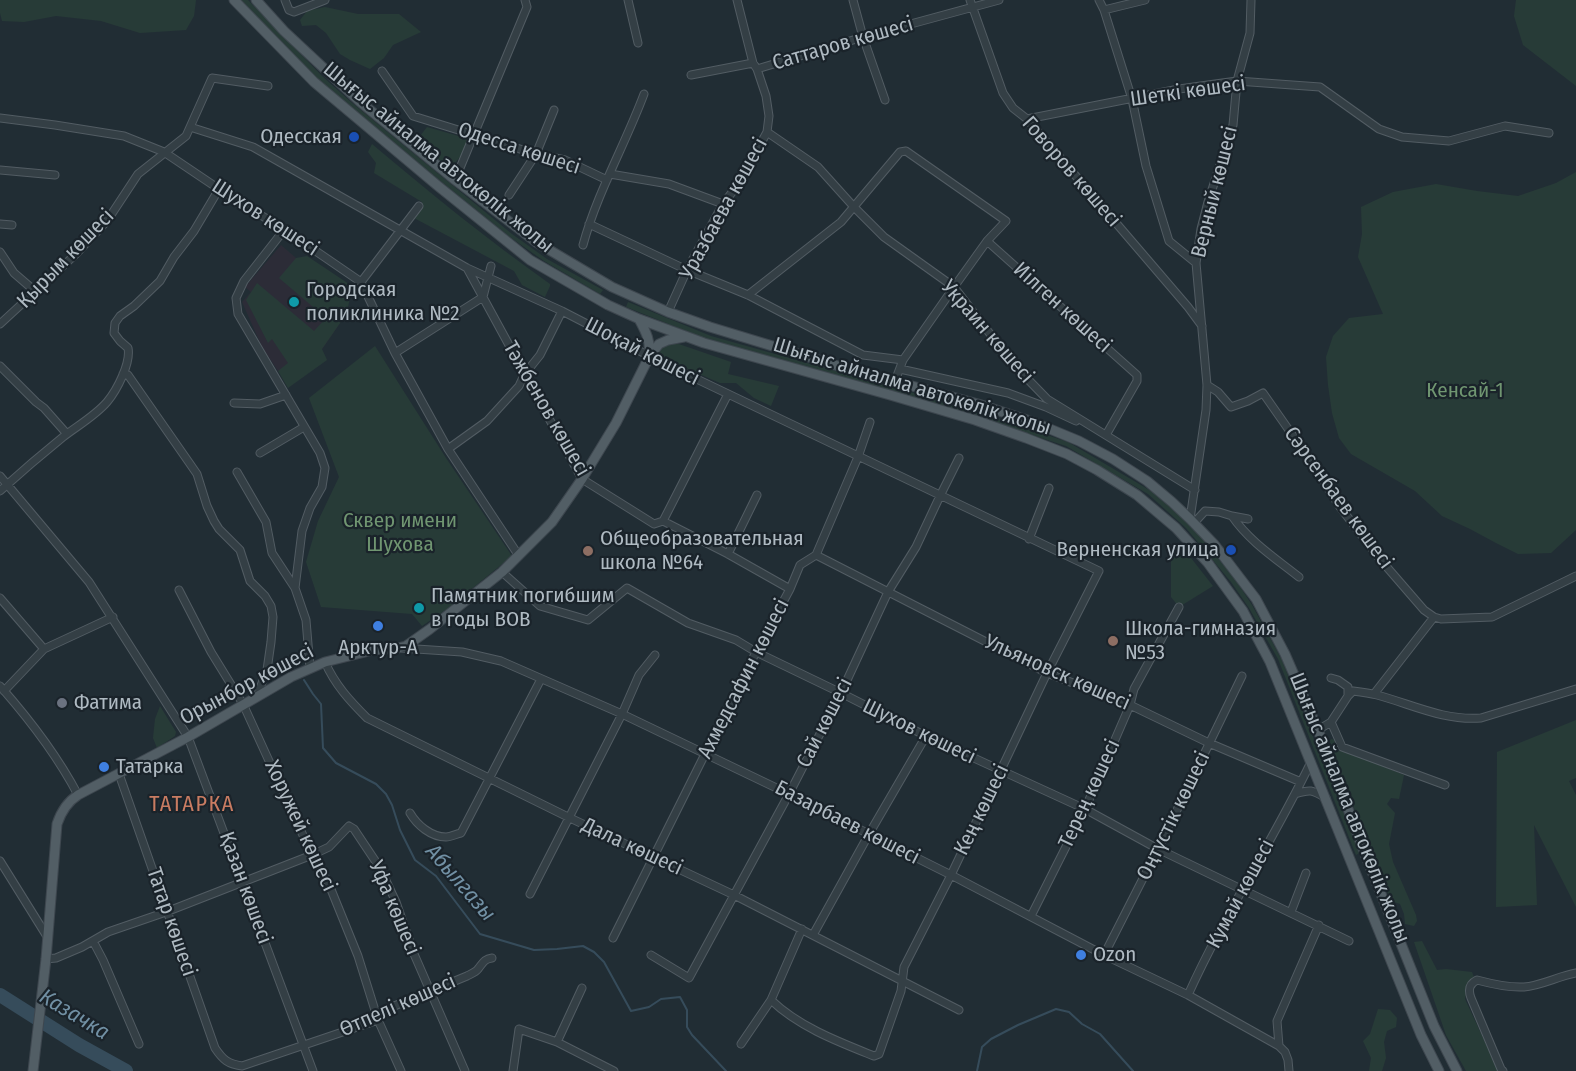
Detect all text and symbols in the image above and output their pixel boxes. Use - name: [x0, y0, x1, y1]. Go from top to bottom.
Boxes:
- street label: Саттаров көшесі: [770, 12, 916, 76]
- street label: Шығыс айналма автокөлік жолы: [318, 57, 558, 259]
- street label: Шеткі көшесі: [1129, 71, 1247, 113]
- street label: Говоров көшесі: [1016, 112, 1126, 232]
- street label: Одесса көшесі: [455, 117, 583, 181]
- place label: Одесская: [260, 124, 342, 150]
- street label: Верный көшесі: [1186, 124, 1244, 260]
- marker: Одесская: [347, 130, 361, 144]
- street label: Уразбаева көшесі: [675, 134, 773, 284]
- street label: Шухов көшесі: [207, 174, 323, 262]
- street label: Қырым көшесі: [12, 204, 120, 314]
- street label: Иілген көшесі: [1008, 257, 1116, 359]
- street label: Украин көшесі: [935, 275, 1039, 389]
- place label: Городская поликлиника №2: [306, 277, 460, 327]
- marker: Городская поликлиника №2: [287, 295, 301, 309]
- street label: Шоқай көшесі: [580, 312, 704, 392]
- street label: Шығыс айналма автокөлік жолы: [770, 333, 1054, 441]
- street label: Тәжбенов көшесі: [497, 337, 595, 481]
- park label: Кенсай-1: [1426, 378, 1504, 404]
- street label: Сәрсенбаев көшесі: [1278, 422, 1398, 574]
- park label: Сквер имени Шухова: [343, 508, 457, 558]
- place label: Общеобразовательная школа №64: [600, 526, 804, 576]
- place label: Верненская улица: [1056, 537, 1219, 563]
- marker: Верненская улица: [1224, 543, 1238, 557]
- marker: Общеобразовательная школа №64: [581, 544, 595, 558]
- place label: Памятник погибшим в годы ВОВ: [431, 583, 614, 633]
- street label: Ахмедсафин көшесі: [693, 595, 795, 763]
- marker: Памятник погибшим в годы ВОВ: [412, 601, 426, 615]
- place label: Школа-гимназия №53: [1125, 616, 1276, 666]
- marker: Арктур-А: [371, 619, 385, 633]
- street label: Ульяновск көшесі: [980, 630, 1134, 716]
- marker: Школа-гимназия №53: [1106, 634, 1120, 648]
- place label: Арктур-А: [338, 635, 418, 661]
- street label: Орынбор көшесі: [176, 639, 318, 731]
- street label: Шығыс айналма автокөлік жолы: [1283, 669, 1415, 947]
- street label: Сай көшесі: [792, 674, 858, 772]
- place label: Фатима: [74, 690, 142, 716]
- street label: Шухов көшесі: [858, 694, 980, 770]
- marker: Фатима: [55, 696, 69, 710]
- street label: Терең көшесі: [1054, 736, 1126, 852]
- street label: Оңтүстік көшесі: [1132, 748, 1216, 884]
- place label: Татарка: [116, 754, 184, 780]
- street label: Хоружей көшесі: [259, 756, 341, 896]
- marker: Татарка: [97, 760, 111, 774]
- street label: Кең көшесі: [949, 760, 1015, 860]
- street label: Базарбаев көшесі: [770, 776, 924, 870]
- district label: ТАТАРКА: [149, 792, 235, 818]
- street label: Дала көшесі: [578, 813, 686, 881]
- street label: Қазан көшесі: [213, 828, 277, 948]
- street label: Кумай көшесі: [1202, 835, 1280, 953]
- water label: Абылгазы: [419, 839, 501, 927]
- street label: Уфа көшесі: [363, 857, 425, 959]
- street label: Татар көшесі: [141, 864, 201, 980]
- place label: Ozon: [1093, 942, 1136, 968]
- marker: Ozon: [1074, 948, 1088, 962]
- street label: Өтпелі көшесі: [336, 969, 460, 1043]
- water label: Казачка: [34, 984, 114, 1046]

